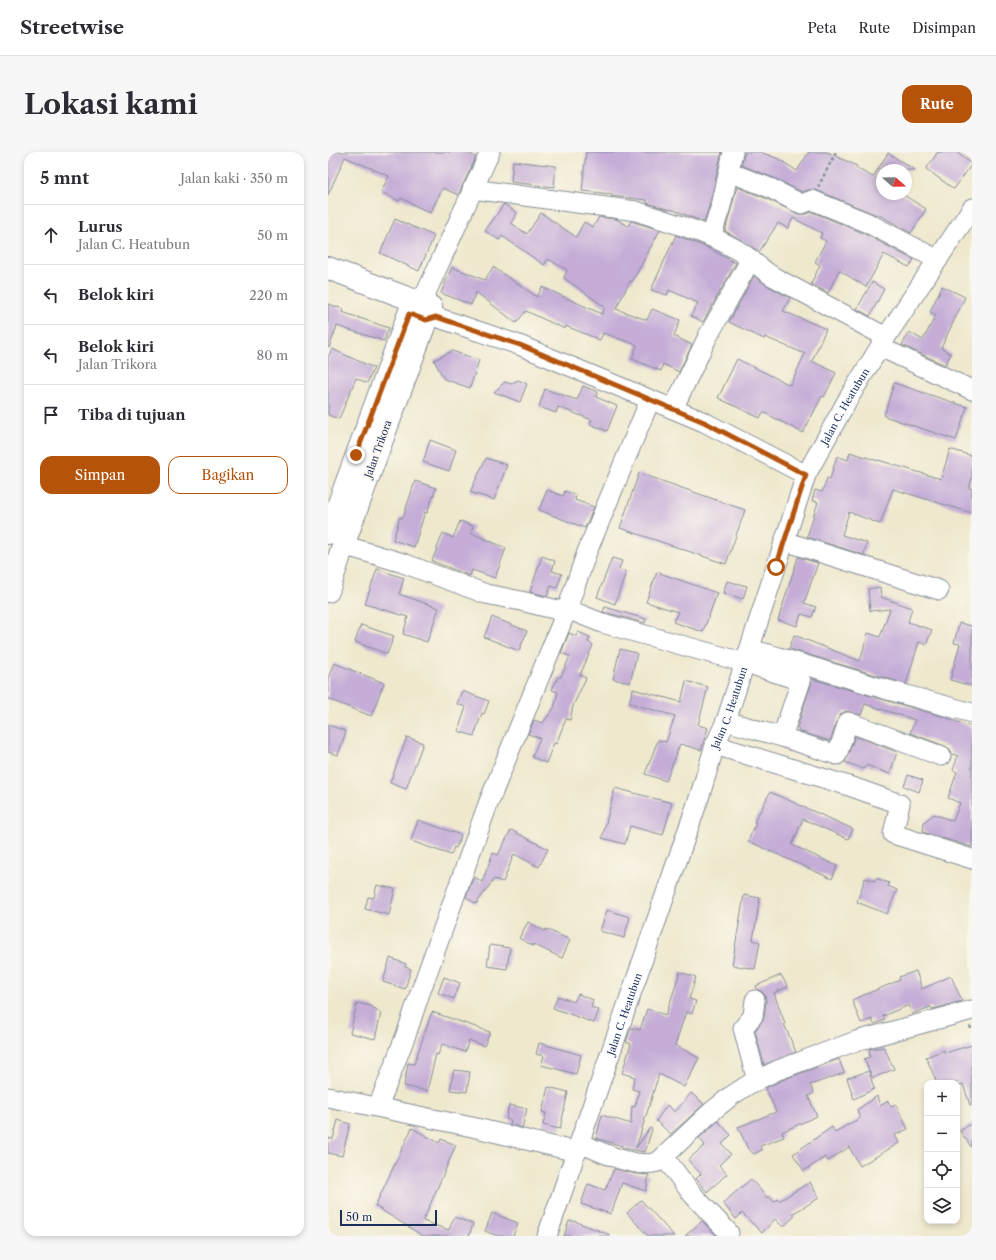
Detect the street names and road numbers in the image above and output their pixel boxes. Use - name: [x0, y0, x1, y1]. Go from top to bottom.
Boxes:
- street label: Jalan C. Heatubun: [817, 365, 872, 449]
- street label: Jalan Trikora: [361, 418, 395, 482]
- street label: Jalan C. Heatubun: [707, 664, 750, 752]
- street label: Jalan C. Heatubun: [603, 970, 645, 1059]

